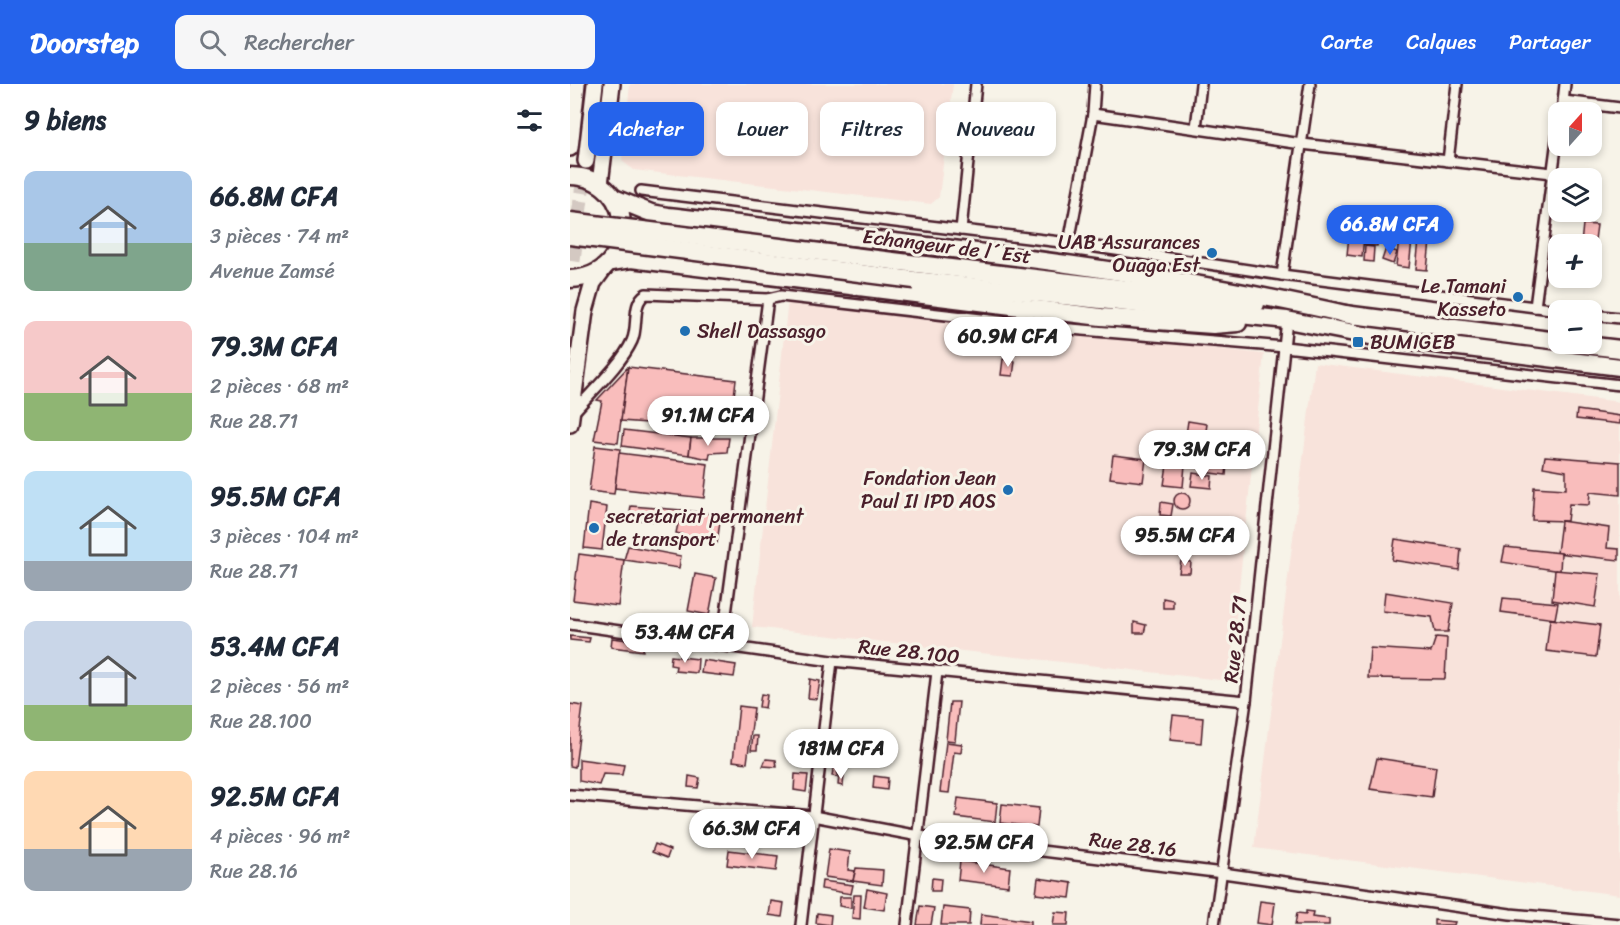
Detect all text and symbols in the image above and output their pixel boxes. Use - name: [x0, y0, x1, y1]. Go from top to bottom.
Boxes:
- search box: [175, 15, 595, 69]
- text: Doorstep: [30, 18, 139, 67]
- text: Rechercher: [244, 23, 354, 62]
- text: Carte: [1321, 23, 1373, 61]
- text: Calques: [1406, 23, 1476, 61]
- text: Partager: [1509, 23, 1590, 61]
- icon: search: [196, 26, 229, 59]
- text: 9 biens: [24, 97, 106, 143]
- chip: Acheter: [588, 102, 704, 156]
- chip: Louer: [716, 102, 808, 156]
- chip: Filtres: [820, 102, 924, 156]
- chip: Nouveau: [936, 102, 1056, 156]
- north arrow: [1548, 102, 1602, 156]
- map controls: [1548, 102, 1602, 354]
- icon: filters: [513, 104, 546, 137]
- button: layers: [1548, 168, 1602, 222]
- text: 66.8M CFA: [210, 173, 339, 219]
- icon: home: [72, 195, 144, 267]
- pin: 66.8M CFA: [1321, 205, 1459, 256]
- text: 66.8M CFA: [1341, 207, 1439, 242]
- text: 3 pièces · 74 m²: [210, 219, 349, 254]
- street label: Echangeur de l´Est: [861, 219, 1033, 274]
- place label: UAB Assurances Ouaga Est: [1058, 225, 1201, 283]
- button: +: [1548, 234, 1602, 288]
- marker: UAB Assurances Ouaga Est: [1205, 246, 1219, 260]
- text: Avenue Zamsé: [210, 254, 335, 289]
- place label: Le Tamani Kasseto: [1421, 269, 1507, 327]
- marker: Le Tamani Kasseto: [1511, 290, 1525, 304]
- button: −: [1548, 300, 1602, 354]
- place label: Shell Dassasgo: [697, 314, 826, 349]
- pin: 60.9M CFA: [939, 317, 1077, 368]
- text: 60.9M CFA: [958, 319, 1058, 354]
- text: 79.3M CFA: [210, 323, 338, 369]
- marker: Shell Dassasgo: [678, 324, 692, 338]
- place label: BUMIGEB: [1370, 325, 1456, 360]
- marker: BUMIGEB: [1351, 335, 1365, 349]
- icon: home: [72, 345, 144, 417]
- text: 2 pièces · 68 m²: [210, 369, 349, 404]
- pin: 91.1M CFA: [639, 396, 777, 447]
- text: 91.1M CFA: [661, 398, 755, 433]
- text: Rue 28.71: [210, 404, 298, 439]
- pin: 79.3M CFA: [1133, 430, 1271, 481]
- text: 79.3M CFA: [1153, 432, 1251, 467]
- place label: Fondation Jean Paul II IPD AOS: [861, 461, 996, 519]
- text: 95.5M CFA: [210, 473, 341, 519]
- marker: Fondation Jean Paul II IPD AOS: [1001, 483, 1015, 497]
- icon: home: [72, 495, 144, 567]
- place label: secretariat permanent de transport: [605, 499, 804, 557]
- pin: 95.5M CFA: [1116, 516, 1254, 567]
- text: 95.5M CFA: [1135, 518, 1235, 553]
- text: 3 pièces · 104 m²: [210, 519, 359, 554]
- marker: secretariat permanent de transport: [587, 521, 601, 535]
- text: Rue 28.71: [210, 554, 298, 589]
- street label: Rue 28.71: [1213, 593, 1257, 685]
- pin: 53.4M CFA: [616, 613, 754, 664]
- text: 53.4M CFA: [635, 615, 735, 650]
- text: 53.4M CFA: [210, 623, 340, 669]
- street label: Rue 28.100: [856, 629, 961, 674]
- icon: home: [72, 645, 144, 717]
- text: 2 pièces · 56 m²: [210, 669, 349, 704]
- text: Rue 28.100: [210, 704, 312, 739]
- pin: 181M CFA: [779, 729, 903, 780]
- text: 181M CFA: [797, 731, 885, 766]
- text: 92.5M CFA: [210, 773, 340, 819]
- icon: home: [72, 795, 144, 867]
- pin: 66.3M CFA: [683, 809, 821, 860]
- text: 66.3M CFA: [703, 811, 801, 846]
- text: 4 pièces · 96 m²: [210, 819, 350, 854]
- street label: Rue 28.16: [1087, 822, 1179, 867]
- pin: 92.5M CFA: [915, 823, 1053, 874]
- text: 92.5M CFA: [934, 825, 1034, 860]
- text: Rue 28.16: [210, 854, 298, 889]

